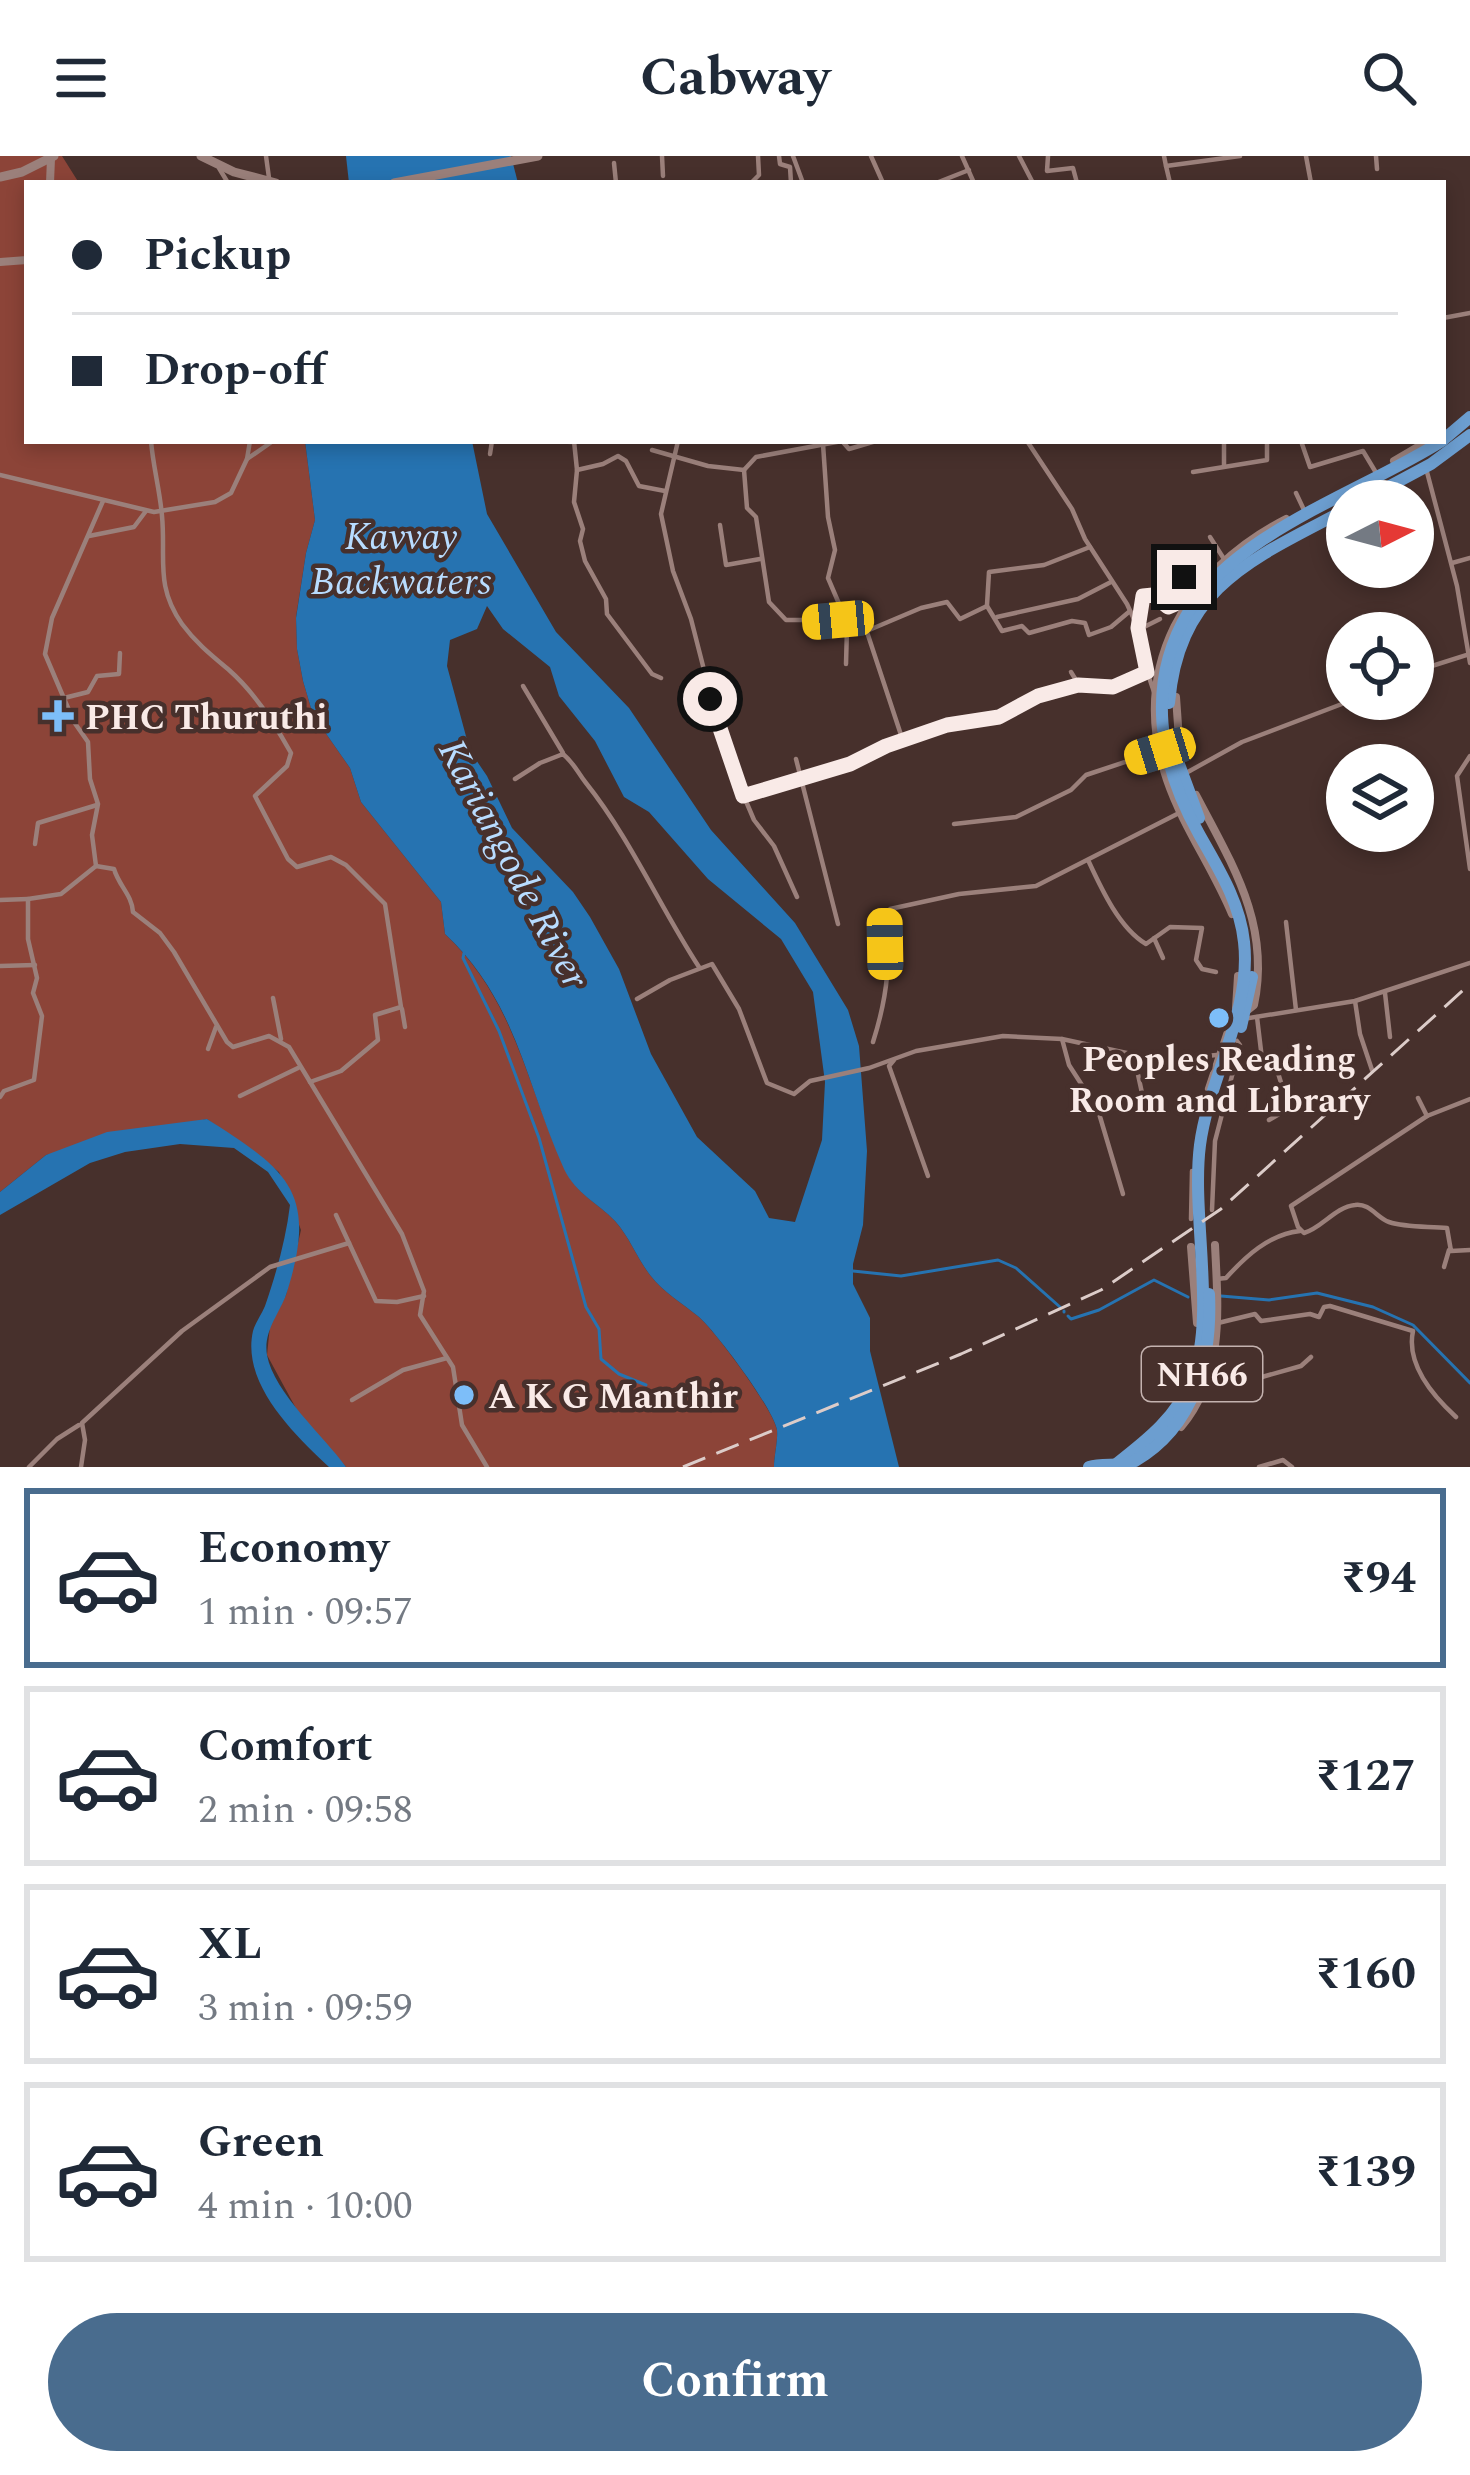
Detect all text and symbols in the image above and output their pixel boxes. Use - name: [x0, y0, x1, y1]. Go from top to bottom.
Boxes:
- text: Cabway: [640, 37, 830, 119]
- icon: menu: [48, 45, 114, 111]
- icon: search: [1356, 45, 1422, 111]
- text: Pickup: [144, 221, 291, 290]
- text: Drop-off: [144, 336, 326, 405]
- north arrow: [1326, 480, 1434, 588]
- map controls: [1326, 480, 1434, 852]
- water label: Kavvay Backwaters: [310, 508, 492, 612]
- route end: [1157, 550, 1211, 604]
- car: [801, 599, 875, 641]
- button: locate: [1326, 612, 1434, 720]
- route start: [683, 672, 737, 726]
- place label: PHC Thuruthi: [85, 691, 328, 746]
- marker: PHC Thuruthi: [42, 700, 74, 732]
- car: [1120, 723, 1200, 779]
- water label: Kariangode River: [422, 729, 604, 1000]
- button: layers: [1326, 744, 1434, 852]
- car: [866, 908, 904, 980]
- marker: Peoples Reading Room and Library: [1206, 1005, 1232, 1031]
- place label: Peoples Reading Room and Library: [1068, 1033, 1371, 1129]
- road number: NH66: [1142, 1347, 1262, 1401]
- place label: A K G Manthir: [488, 1370, 739, 1425]
- marker: A K G Manthir: [451, 1382, 477, 1408]
- text: Economy: [198, 1514, 389, 1583]
- icon: car: [54, 1524, 162, 1632]
- text: ₹94: [1340, 1544, 1416, 1613]
- text: 1 min · 09:57: [198, 1583, 413, 1642]
- text: Comfort: [198, 1712, 373, 1781]
- icon: car: [54, 1722, 162, 1830]
- text: ₹127: [1315, 1742, 1416, 1811]
- text: 2 min · 09:58: [198, 1781, 413, 1840]
- text: XL: [198, 1910, 262, 1979]
- icon: car: [54, 1920, 162, 2028]
- text: ₹160: [1315, 1940, 1416, 2009]
- text: 3 min · 09:59: [198, 1979, 413, 2038]
- text: Green: [198, 2108, 324, 2177]
- icon: car: [54, 2118, 162, 2226]
- text: ₹139: [1315, 2138, 1416, 2207]
- text: 4 min · 10:00: [198, 2177, 413, 2236]
- button: Confirm: [48, 2313, 1422, 2451]

